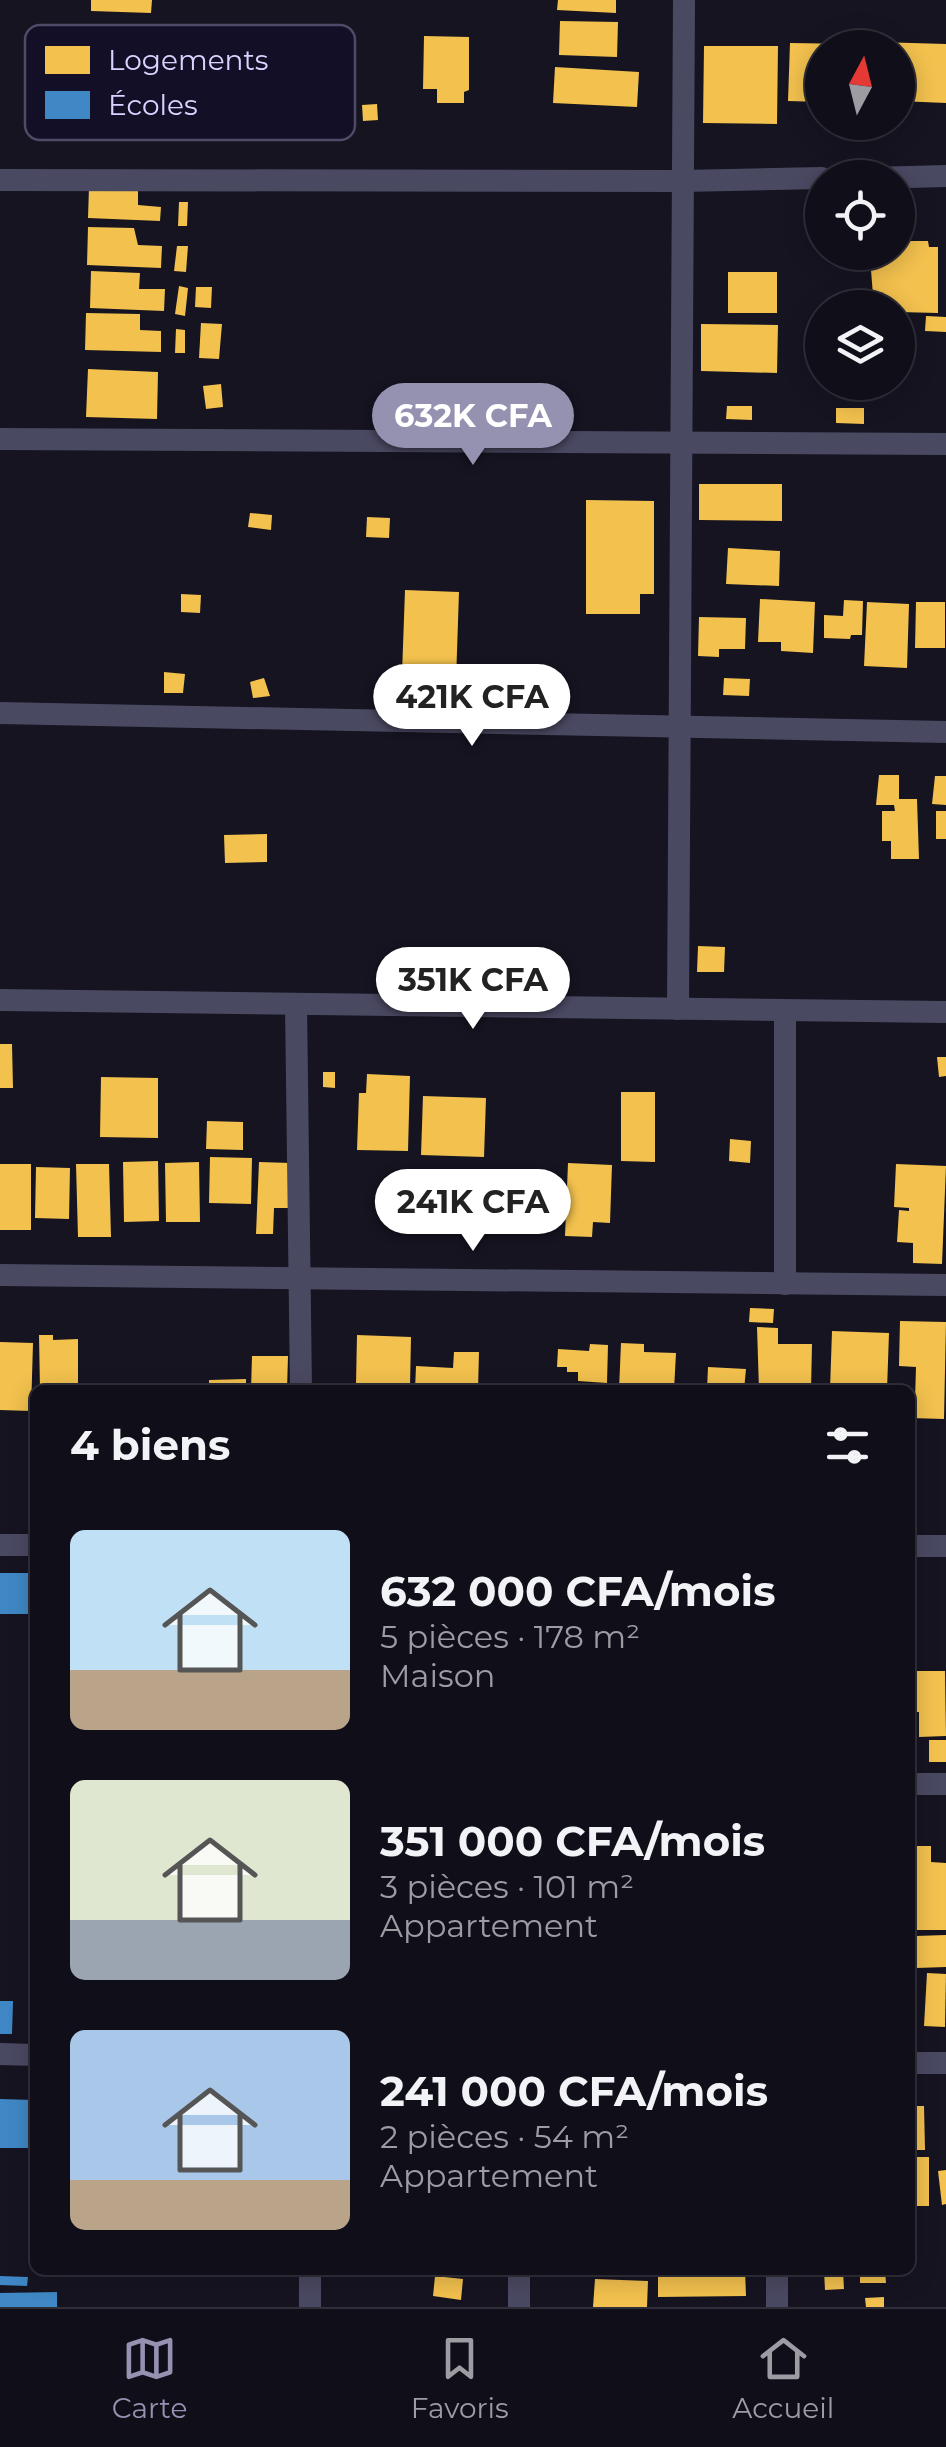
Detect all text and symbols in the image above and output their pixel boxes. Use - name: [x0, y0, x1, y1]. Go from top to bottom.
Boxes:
- legend: [25, 25, 355, 140]
- north arrow: [805, 30, 915, 140]
- map controls: [805, 30, 915, 400]
- text: Logements: [108, 43, 269, 77]
- text: Écoles: [108, 88, 198, 122]
- button: locate: [805, 160, 915, 270]
- button: layers: [805, 290, 915, 400]
- pin: 632K CFA: [370, 383, 576, 468]
- text: 632K CFA: [394, 396, 552, 435]
- pin: 421K CFA: [369, 664, 575, 749]
- text: 421K CFA: [395, 677, 549, 716]
- pin: 351K CFA: [370, 947, 576, 1032]
- text: 351K CFA: [398, 960, 548, 999]
- pin: 241K CFA: [370, 1169, 576, 1254]
- text: 241K CFA: [397, 1182, 549, 1221]
- icon: filters: [820, 1418, 875, 1473]
- text: 4 biens: [70, 1419, 230, 1471]
- text: 632 000 CFA/mois: [380, 1565, 775, 1617]
- icon: home: [150, 1570, 270, 1690]
- text: 5 pièces · 178 m²: [380, 1617, 640, 1656]
- text: Maison: [380, 1656, 495, 1695]
- text: 351 000 CFA/mois: [380, 1815, 765, 1867]
- icon: home: [150, 1820, 270, 1940]
- text: 3 pièces · 101 m²: [380, 1867, 634, 1906]
- text: Appartement: [380, 1906, 598, 1945]
- text: 241 000 CFA/mois: [380, 2065, 768, 2117]
- icon: home: [150, 2070, 270, 2190]
- text: 2 pièces · 54 m²: [380, 2117, 629, 2156]
- text: Appartement: [380, 2156, 598, 2195]
- tab: Carte: [112, 2331, 187, 2425]
- tab: Favoris: [411, 2331, 509, 2425]
- tab: Accueil: [732, 2331, 834, 2425]

